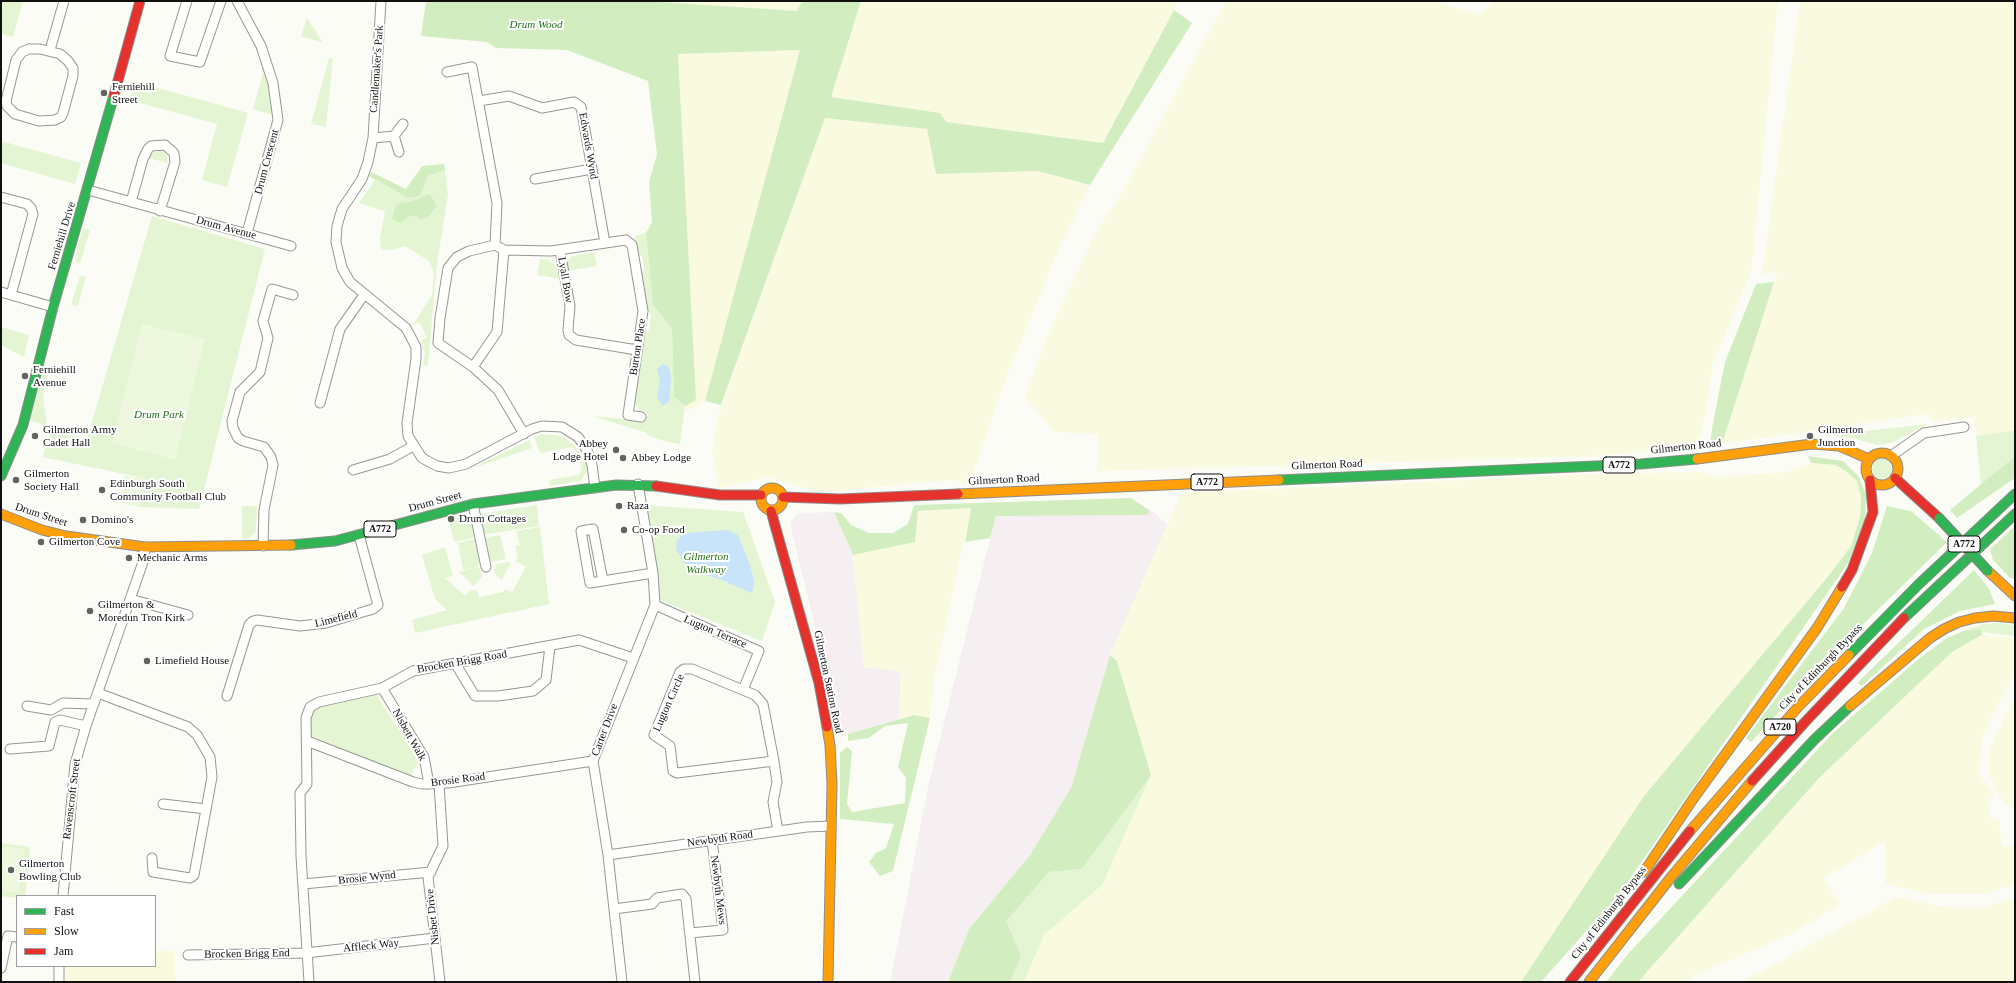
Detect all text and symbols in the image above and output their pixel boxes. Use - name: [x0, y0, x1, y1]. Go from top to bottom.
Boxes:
- park label: Drum Wood: [509, 18, 563, 32]
- street label: Candlemaker's Park: [367, 25, 387, 113]
- place label: Ferniehill Street: [112, 80, 155, 106]
- marker: Ferniehill Street: [99, 88, 109, 98]
- street label: Edwards Wynd: [576, 112, 600, 180]
- street label: Drum Crescent: [252, 128, 282, 196]
- street label: Ferniehill Drive: [45, 200, 79, 272]
- street label: Drum Avenue: [194, 214, 258, 242]
- street label: Lyall Bow: [554, 256, 576, 304]
- street label: Burton Place: [627, 318, 649, 376]
- place label: Ferniehill Avenue: [33, 363, 76, 389]
- marker: Ferniehill Avenue: [20, 371, 30, 381]
- park label: Drum Park: [134, 408, 184, 422]
- place label: Gilmerton Army Cadet Hall: [43, 423, 117, 449]
- place label: Gilmerton Junction: [1818, 423, 1863, 449]
- marker: Gilmerton Army Cadet Hall: [30, 431, 40, 441]
- marker: Gilmerton Junction: [1805, 431, 1815, 441]
- place label: Abbey Lodge Hotel: [553, 437, 608, 463]
- street label: Gilmerton Road: [1650, 437, 1722, 457]
- marker: Abbey Lodge Hotel: [611, 445, 621, 455]
- place label: Abbey Lodge: [631, 451, 691, 465]
- marker: Abbey Lodge: [618, 453, 628, 463]
- street label: Gilmerton Road: [1291, 457, 1363, 473]
- road number: A772: [1603, 457, 1635, 473]
- place label: Gilmerton Society Hall: [24, 467, 79, 493]
- street label: Gilmerton Road: [968, 472, 1040, 488]
- road number: A772: [1191, 474, 1223, 490]
- marker: Gilmerton Society Hall: [11, 475, 21, 485]
- place label: Edinburgh South Community Football Club: [110, 477, 226, 503]
- marker: Edinburgh South Community Football Club: [97, 485, 107, 495]
- street label: Drum Street: [407, 489, 463, 515]
- place label: Raza: [627, 499, 649, 513]
- street label: Drum Street: [13, 500, 69, 530]
- marker: Raza: [614, 501, 624, 511]
- place label: Drum Cottages: [459, 512, 526, 526]
- place label: Domino's: [91, 513, 133, 527]
- marker: Drum Cottages: [446, 514, 456, 524]
- marker: Domino's: [78, 515, 88, 525]
- road number: A772: [364, 521, 396, 537]
- place label: Co-op Food: [632, 523, 685, 537]
- marker: Co-op Food: [619, 525, 629, 535]
- place label: Gilmerton Cove: [49, 535, 120, 549]
- road number: A772: [1948, 536, 1980, 552]
- marker: Gilmerton Cove: [36, 537, 46, 547]
- park label: Gilmerton Walkway: [683, 550, 729, 576]
- place label: Mechanic Arms: [137, 551, 208, 565]
- marker: Mechanic Arms: [124, 553, 134, 563]
- place label: Gilmerton & Moredun Tron Kirk: [98, 598, 185, 624]
- marker: Gilmerton & Moredun Tron Kirk: [85, 606, 95, 616]
- street label: Limefield: [313, 607, 359, 631]
- street label: Lugton Terrace: [681, 613, 749, 651]
- street label: City of Edinburgh Bypass: [1777, 621, 1865, 713]
- street label: Gilmerton Station Road: [811, 629, 845, 735]
- street label: Brocken Brigg Road: [416, 648, 508, 676]
- place label: Limefield House: [155, 654, 229, 668]
- marker: Limefield House: [142, 656, 152, 666]
- street label: Lugton Circle: [650, 672, 688, 734]
- street label: Carter Drive: [589, 702, 621, 758]
- street label: Nisbett Walk: [389, 707, 429, 763]
- road number: A720: [1764, 719, 1796, 735]
- street label: Ravenscroft Street: [60, 758, 84, 840]
- street label: Brosie Road: [430, 770, 486, 790]
- street label: Newbyth Road: [686, 828, 754, 850]
- street label: Newbyth Mews: [707, 854, 729, 926]
- place label: Gilmerton Bowling Club: [19, 857, 81, 883]
- street label: City of Edinburgh Bypass: [1569, 864, 1649, 962]
- marker: Gilmerton Bowling Club: [6, 865, 16, 875]
- street label: Brosie Wynd: [338, 868, 396, 888]
- street label: Nisbet Drive: [423, 888, 443, 946]
- legend: [16, 895, 156, 967]
- text: Fast: [54, 904, 74, 918]
- text: Slow: [54, 924, 79, 938]
- street label: Affleck Way: [342, 937, 400, 955]
- text: Jam: [54, 944, 73, 958]
- street label: Brocken Brigg End: [204, 947, 290, 961]

